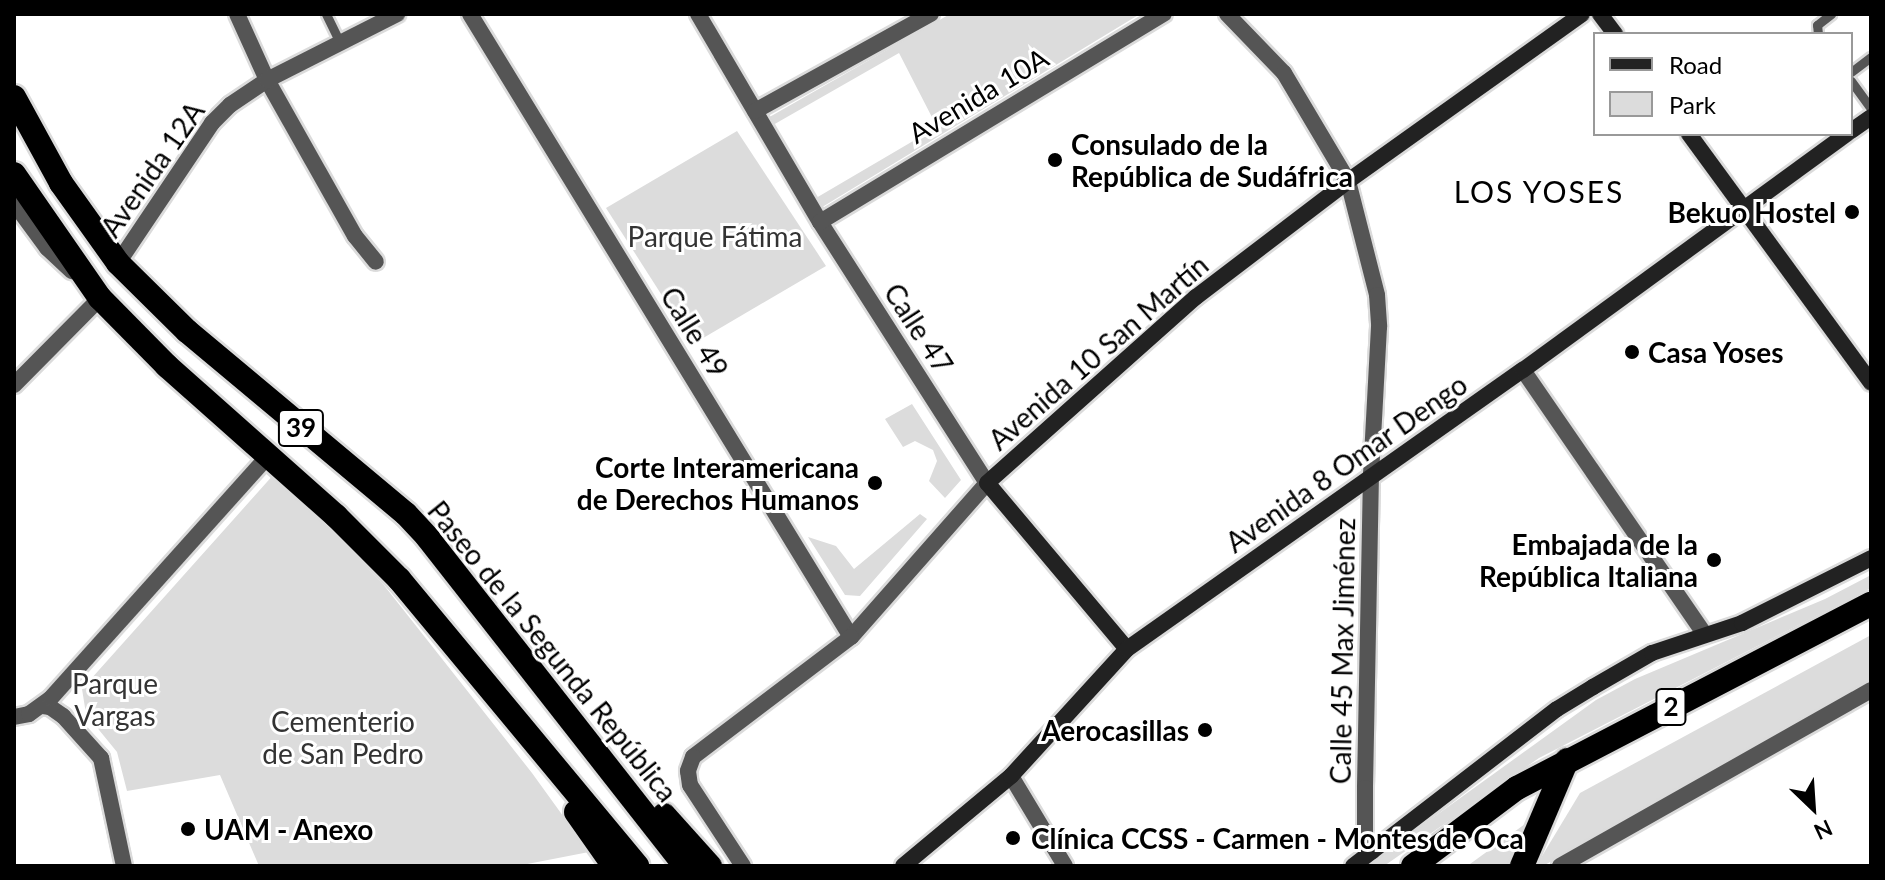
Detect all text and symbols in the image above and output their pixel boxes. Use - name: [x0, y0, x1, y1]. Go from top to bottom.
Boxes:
- legend: [1593, 32, 1853, 136]
- street label: Avenida 10A: [902, 40, 1054, 150]
- text: Road: [1669, 50, 1722, 79]
- text: Park: [1669, 90, 1716, 119]
- street label: Avenida 12A: [93, 95, 211, 243]
- place label: Consulado de la República de Sudáfrica: [1071, 127, 1353, 193]
- marker: Consulado de la República de Sudáfrica: [1046, 151, 1064, 169]
- district label: LOS YOSES: [1453, 173, 1625, 209]
- place label: Bekuo Hostel: [1667, 195, 1836, 229]
- marker: Bekuo Hostel: [1843, 203, 1861, 221]
- park label: Parque Fátima: [628, 219, 802, 253]
- street label: Avenida 10 San Martín: [981, 248, 1215, 456]
- street label: Calle 47: [878, 277, 960, 379]
- street label: Calle 49: [654, 281, 736, 383]
- place label: Casa Yoses: [1648, 335, 1785, 369]
- marker: Casa Yoses: [1623, 343, 1641, 361]
- street label: Avenida 8 Omar Dengo: [1219, 367, 1473, 559]
- road number: 39: [277, 406, 325, 450]
- place label: Corte Interamericana de Derechos Humanos: [577, 450, 859, 516]
- marker: Corte Interamericana de Derechos Humanos: [866, 474, 884, 492]
- street label: Paseo de la Segunda República: [421, 494, 685, 808]
- street label: Calle 45 Max Jiménez: [1323, 517, 1361, 785]
- place label: Embajada de la República Italiana: [1479, 527, 1698, 593]
- marker: Embajada de la República Italiana: [1705, 551, 1723, 569]
- park label: Parque Vargas: [72, 666, 158, 732]
- road number: 2: [1655, 685, 1687, 729]
- park label: Cementerio de San Pedro: [262, 704, 424, 770]
- place label: Aerocasillas: [1041, 713, 1189, 747]
- marker: Aerocasillas: [1196, 721, 1214, 739]
- north arrow: [1773, 768, 1853, 848]
- place label: UAM - Anexo: [204, 812, 374, 846]
- text: N: [1810, 814, 1837, 846]
- marker: UAM - Anexo: [179, 820, 197, 838]
- place label: Clínica CCSS - Carmen - Montes de Oca: [1031, 821, 1524, 855]
- marker: Clínica CCSS - Carmen - Montes de Oca: [1002, 827, 1024, 849]

